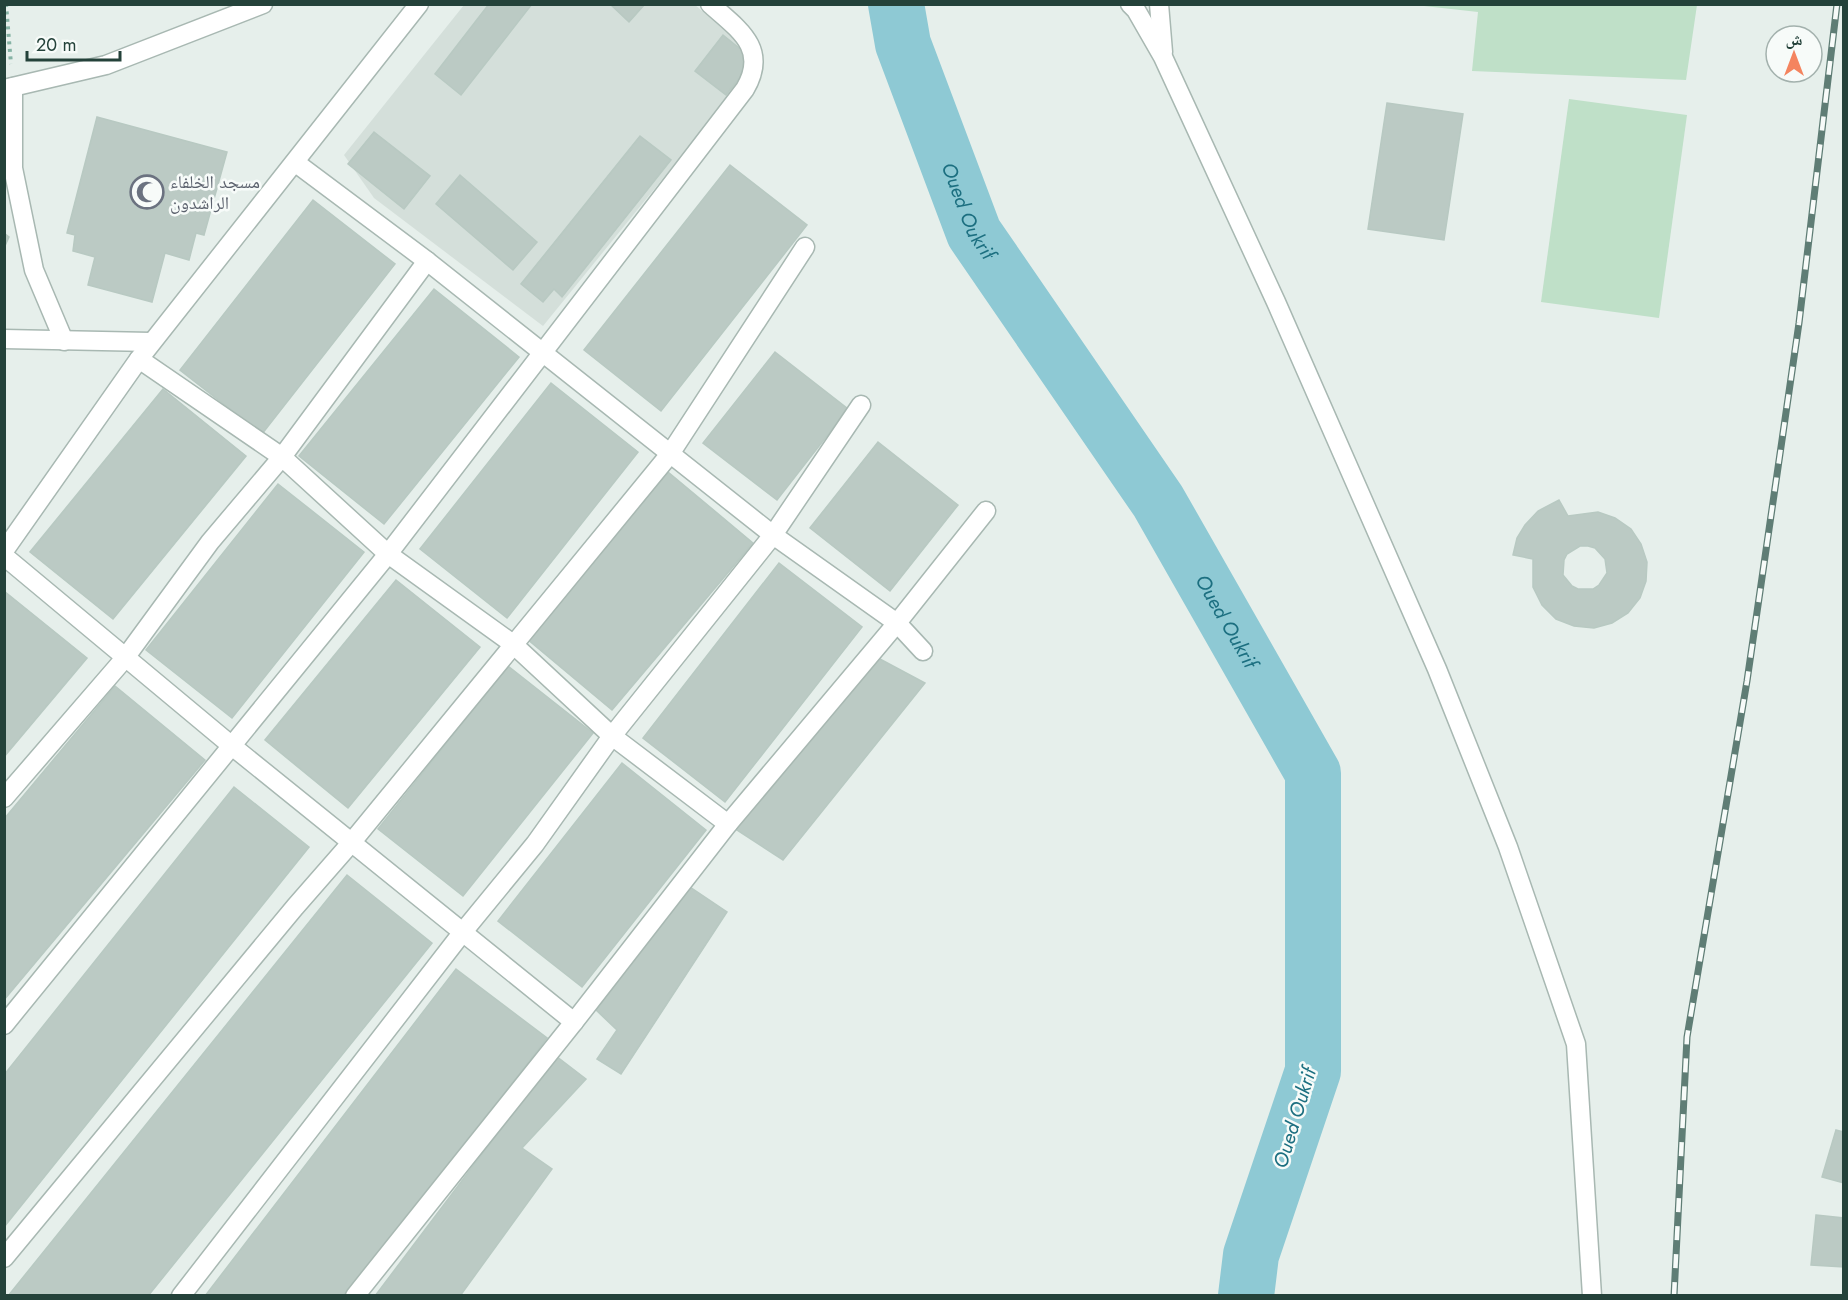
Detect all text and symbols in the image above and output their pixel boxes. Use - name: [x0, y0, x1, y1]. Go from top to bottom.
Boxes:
- scale bar: [27, 24, 120, 62]
- north arrow: [1764, 24, 1824, 84]
- text: ش: [1786, 28, 1803, 51]
- text: 20 m: [36, 32, 76, 58]
- water label: Oued Oukrif: [934, 158, 1004, 268]
- place label: مسجد الخلفاء الراشدون: [170, 169, 260, 216]
- mosque icon: مسجد الخلفاء الراشدون: [129, 174, 165, 210]
- water label: Oued Oukrif: [1188, 569, 1266, 676]
- water label: Oued Oukrif: [1266, 1062, 1325, 1172]

